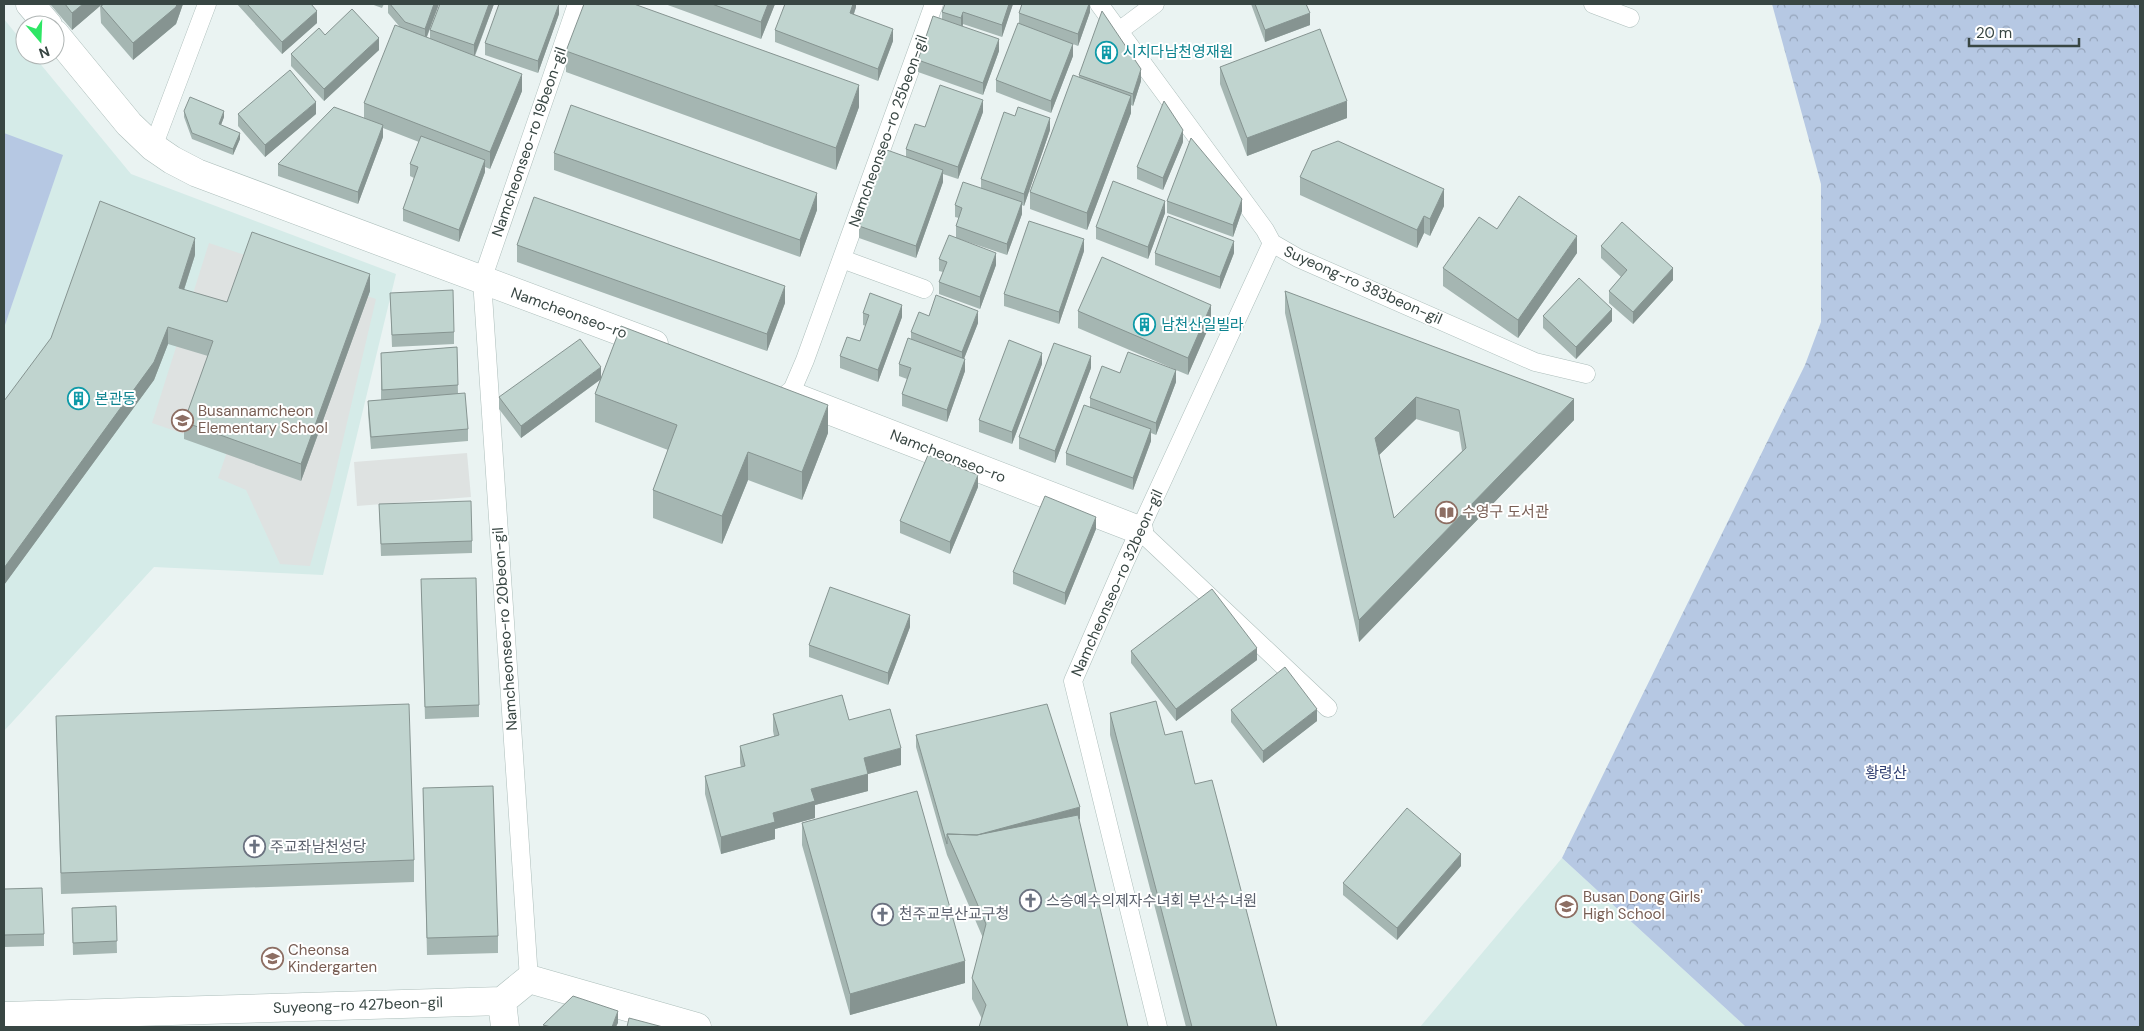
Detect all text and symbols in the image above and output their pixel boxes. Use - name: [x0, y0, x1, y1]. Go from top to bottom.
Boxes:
- north arrow: [15, 15, 65, 65]
- scale bar: [1969, 15, 2079, 47]
- text: 20 m: [1976, 23, 2012, 43]
- street label: Namcheonseo-ro 25beon-gil: [844, 32, 932, 230]
- building icon: 시치다남천영재원: [1095, 40, 1119, 64]
- text: N: [36, 42, 52, 62]
- place label: 시치다남천영재원: [1123, 42, 1233, 62]
- street label: Namcheonseo-ro 19beon-gil: [487, 45, 571, 239]
- street label: Suyeong-ro 383beon-gil: [1281, 241, 1445, 329]
- street label: Namcheonseo-ro: [508, 283, 630, 343]
- building icon: 남천산일빌라: [1133, 313, 1157, 337]
- place label: 남천산일빌라: [1161, 315, 1244, 335]
- building icon: 본관동: [67, 387, 91, 411]
- place label: 본관동: [95, 389, 136, 409]
- place label: Busannamcheon Elementary School: [198, 401, 328, 438]
- school or university icon: Busannamcheon Elementary School: [170, 408, 194, 432]
- street label: Namcheonseo-ro: [887, 425, 1009, 487]
- street label: Namcheonseo-ro 32beon-gil: [1067, 486, 1167, 680]
- library icon: 수영구 도서관: [1434, 500, 1458, 524]
- place label: 수영구 도서관: [1462, 502, 1549, 522]
- street label: Namcheonseo-ro 20beon-gil: [488, 527, 522, 731]
- park label: 황령산: [1865, 763, 1907, 783]
- church icon: 주교좌남천성당: [242, 835, 266, 859]
- place label: 주교좌남천성당: [270, 837, 367, 857]
- place label: Busan Dong Girls' High School: [1583, 887, 1703, 924]
- church icon: 스승예수의제자수녀회 부산수녀원: [1018, 889, 1042, 913]
- place label: 스승예수의제자수녀회 부산수녀원: [1046, 891, 1257, 911]
- school or university icon: Busan Dong Girls' High School: [1555, 894, 1579, 918]
- church icon: 천주교부산교구청: [871, 902, 895, 926]
- place label: 천주교부산교구청: [899, 904, 1009, 924]
- place label: Cheonsa Kindergarten: [288, 940, 377, 977]
- school or university icon: Cheonsa Kindergarten: [260, 947, 284, 971]
- street label: Suyeong-ro 427beon-gil: [273, 992, 443, 1018]

